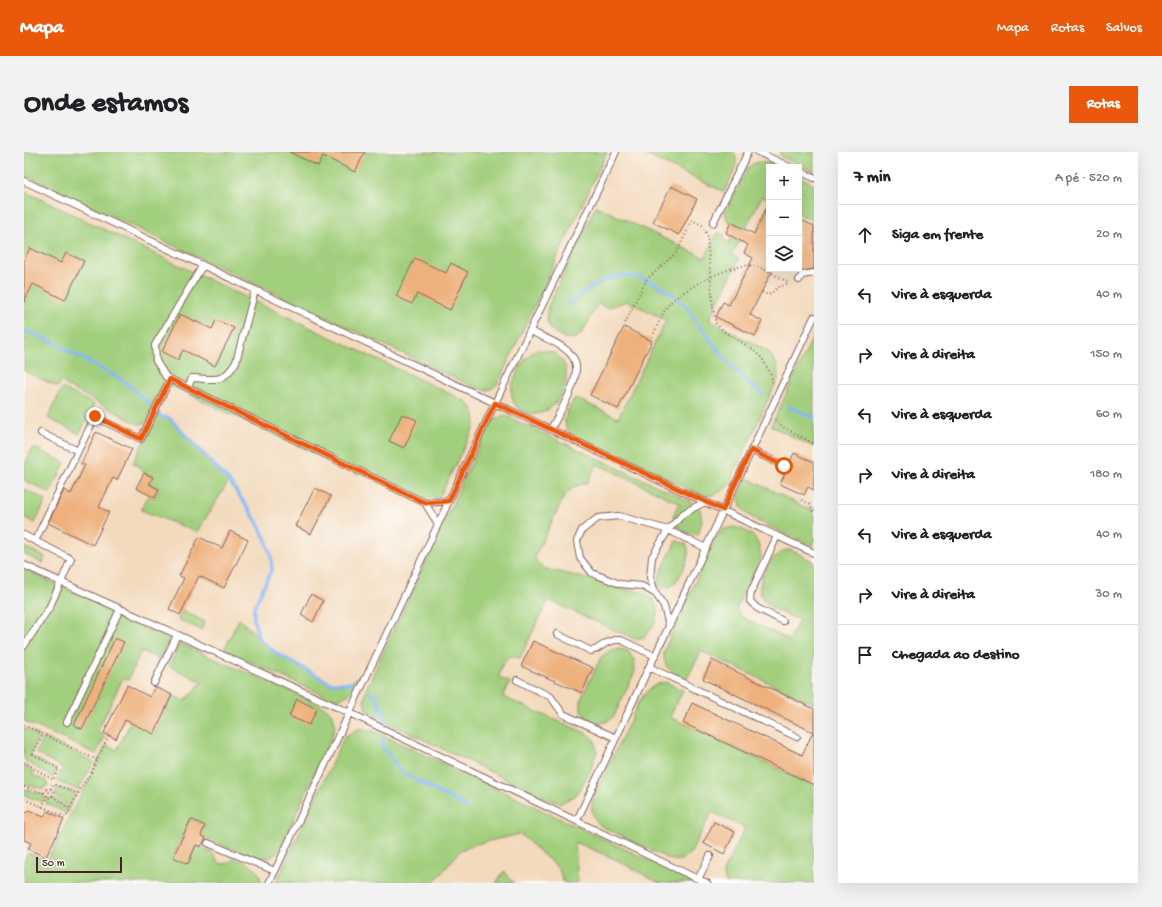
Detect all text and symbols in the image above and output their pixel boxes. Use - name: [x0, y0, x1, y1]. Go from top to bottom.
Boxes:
- text: Mapa: [20, 17, 64, 40]
- text: Mapa: [997, 20, 1029, 37]
- text: Rotas: [1051, 20, 1084, 37]
- text: Salvos: [1106, 20, 1142, 37]
- button: Rotas: [1069, 86, 1138, 123]
- text: Onde estamos: [24, 88, 188, 121]
- map controls: [766, 164, 802, 272]
- button: +: [766, 164, 802, 200]
- text: 7 min: [854, 168, 891, 188]
- text: A pé · 520 m: [1055, 171, 1122, 186]
- button: −: [766, 200, 802, 236]
- icon: ahead: [854, 224, 876, 246]
- text: Siga em frente: [892, 226, 983, 244]
- text: 20 m: [1096, 227, 1122, 242]
- button: layers: [766, 236, 802, 272]
- icon: left: [854, 284, 876, 306]
- text: Vire à esquerda: [892, 286, 992, 304]
- text: 40 m: [1096, 287, 1122, 302]
- icon: right: [854, 344, 876, 366]
- text: Vire à direita: [892, 346, 975, 364]
- text: 150 m: [1090, 347, 1122, 362]
- icon: left: [854, 404, 876, 426]
- text: Vire à esquerda: [892, 406, 992, 424]
- route end: [86, 407, 104, 425]
- text: 60 m: [1096, 407, 1122, 422]
- route start: [775, 457, 793, 475]
- icon: right: [854, 464, 876, 486]
- text: Vire à direita: [892, 466, 975, 484]
- text: 180 m: [1090, 467, 1122, 482]
- icon: left: [854, 524, 876, 546]
- text: Vire à esquerda: [892, 526, 992, 544]
- text: 40 m: [1096, 527, 1122, 542]
- icon: right: [854, 584, 876, 606]
- text: Vire à direita: [892, 586, 975, 604]
- text: 30 m: [1096, 587, 1122, 602]
- icon: arrive: [854, 644, 876, 666]
- text: Chegada ao destino: [892, 646, 1019, 664]
- scale bar: [36, 855, 122, 874]
- text: 50 m: [42, 858, 64, 870]

